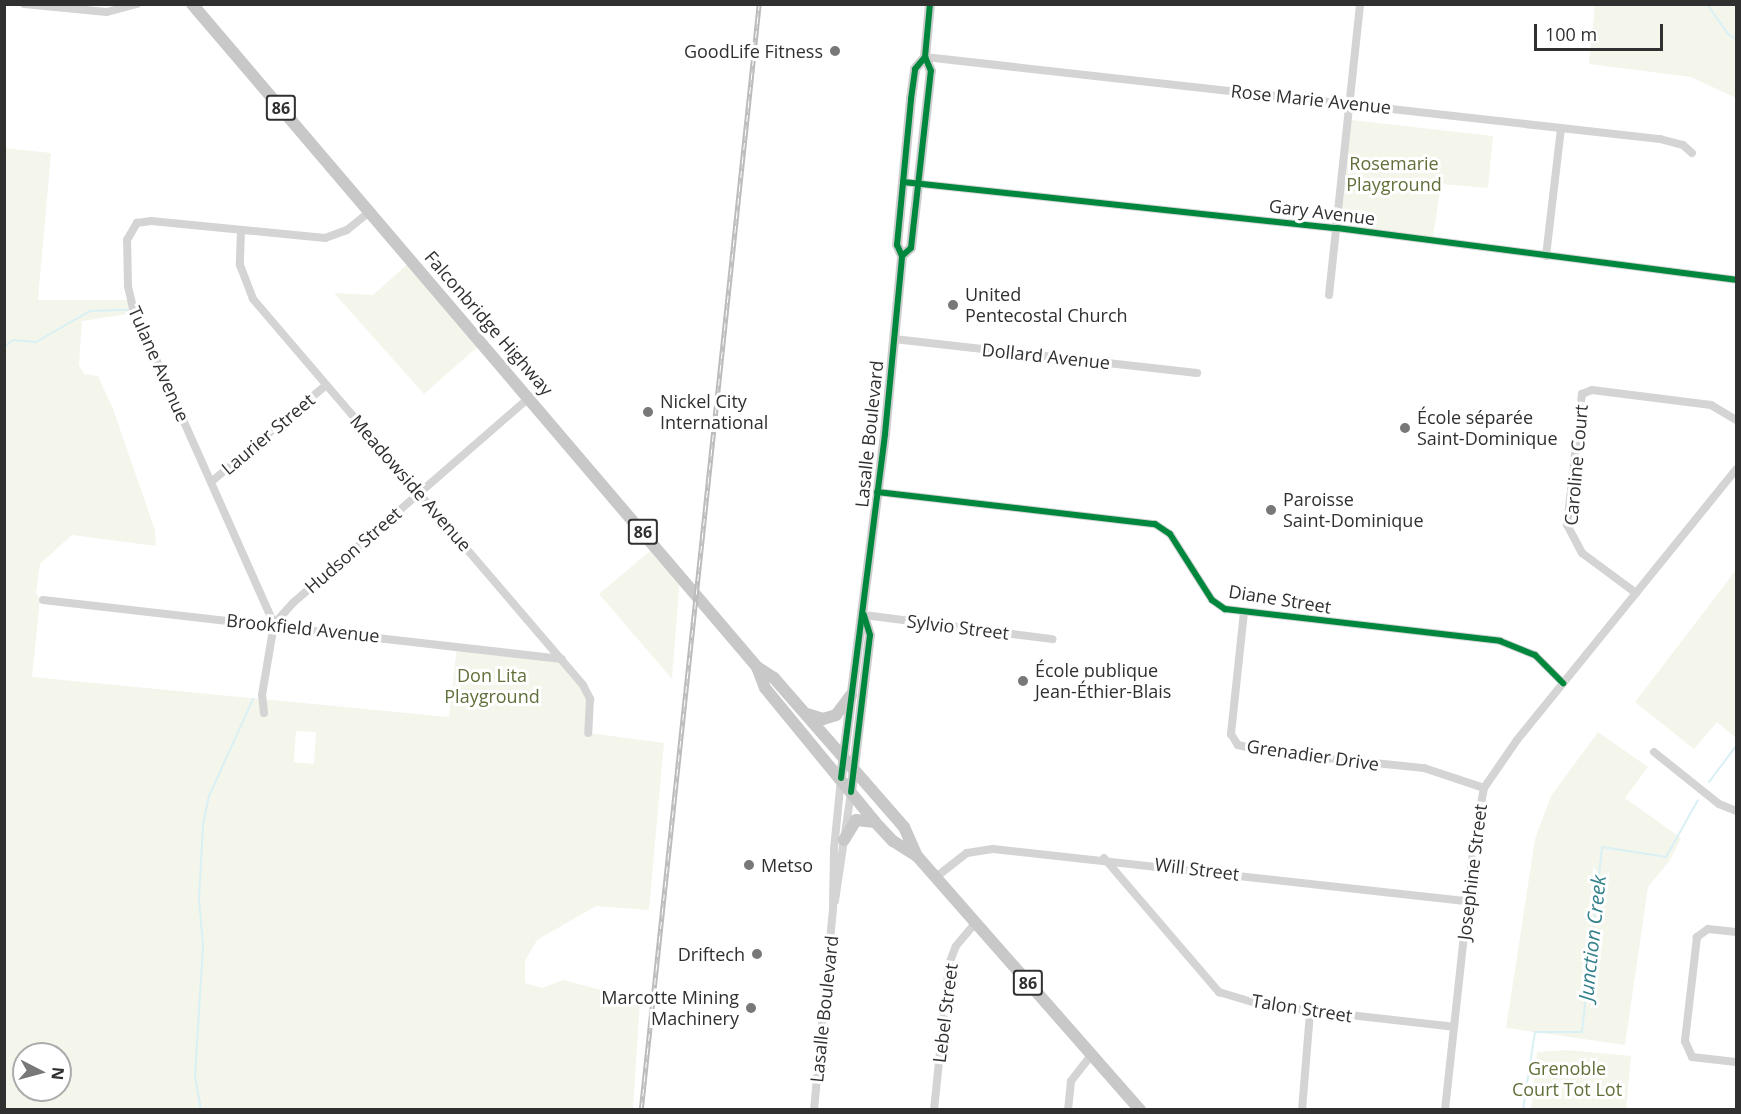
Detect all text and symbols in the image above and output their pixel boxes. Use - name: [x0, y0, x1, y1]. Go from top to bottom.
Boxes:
- scale bar: [1537, 12, 1666, 50]
- text: 100 m: [1545, 22, 1597, 46]
- place label: GoodLife Fitness: [684, 40, 823, 62]
- marker: GoodLife Fitness: [828, 44, 842, 58]
- street label: Rose Marie Avenue: [1230, 80, 1392, 118]
- road number: 86: [264, 95, 298, 121]
- park label: Rosemarie Playground: [1346, 153, 1442, 195]
- street label: Gary Avenue: [1268, 195, 1376, 229]
- street label: Falconbridge Highway: [420, 246, 558, 400]
- place label: United Pentecostal Church: [965, 284, 1128, 326]
- marker: United Pentecostal Church: [946, 298, 960, 312]
- street label: Tulane Avenue: [124, 303, 194, 425]
- street label: Dollard Avenue: [981, 339, 1111, 373]
- street label: Lasalle Boulevard: [851, 360, 887, 508]
- street label: Laurier Street: [217, 389, 319, 479]
- place label: Nickel City International: [660, 391, 768, 434]
- street label: Caroline Court: [1560, 404, 1592, 526]
- marker: Nickel City International: [641, 405, 655, 419]
- place label: École séparée Saint-Dominique: [1417, 407, 1558, 450]
- street label: Meadowside Avenue: [346, 410, 476, 556]
- marker: École séparée Saint-Dominique: [1398, 421, 1412, 435]
- place label: Paroisse Saint-Dominique: [1283, 489, 1424, 532]
- street label: Hudson Street: [300, 502, 406, 598]
- marker: Paroisse Saint-Dominique: [1264, 503, 1278, 517]
- road number: 86: [626, 519, 660, 545]
- street label: Diane Street: [1227, 580, 1333, 618]
- street label: Brookfield Avenue: [225, 609, 381, 647]
- street label: Sylvio Street: [906, 610, 1010, 644]
- place label: École publique Jean-Éthier-Blais: [1035, 660, 1171, 702]
- park label: Don Lita Playground: [444, 665, 540, 708]
- marker: École publique Jean-Éthier-Blais: [1016, 674, 1030, 688]
- street label: Grenadier Drive: [1245, 735, 1381, 775]
- street label: Josephine Street: [1453, 803, 1491, 941]
- street label: Will Street: [1153, 853, 1241, 885]
- place label: Metso: [761, 854, 813, 876]
- marker: Metso: [742, 858, 756, 872]
- water label: Junction Creek: [1573, 874, 1611, 1002]
- street label: Lasalle Boulevard: [806, 935, 842, 1083]
- place label: Driftech: [678, 943, 745, 965]
- marker: Driftech: [750, 947, 764, 961]
- street label: Lebel Street: [928, 962, 962, 1064]
- road number: 86: [1012, 970, 1044, 996]
- place label: Marcotte Mining Machinery: [601, 987, 739, 1030]
- street label: Talon Street: [1250, 989, 1354, 1027]
- marker: Marcotte Mining Machinery: [744, 1001, 758, 1015]
- north arrow: [12, 1042, 72, 1102]
- park label: Grenoble Court Tot Lot: [1512, 1058, 1622, 1100]
- text: N: [46, 1066, 70, 1081]

